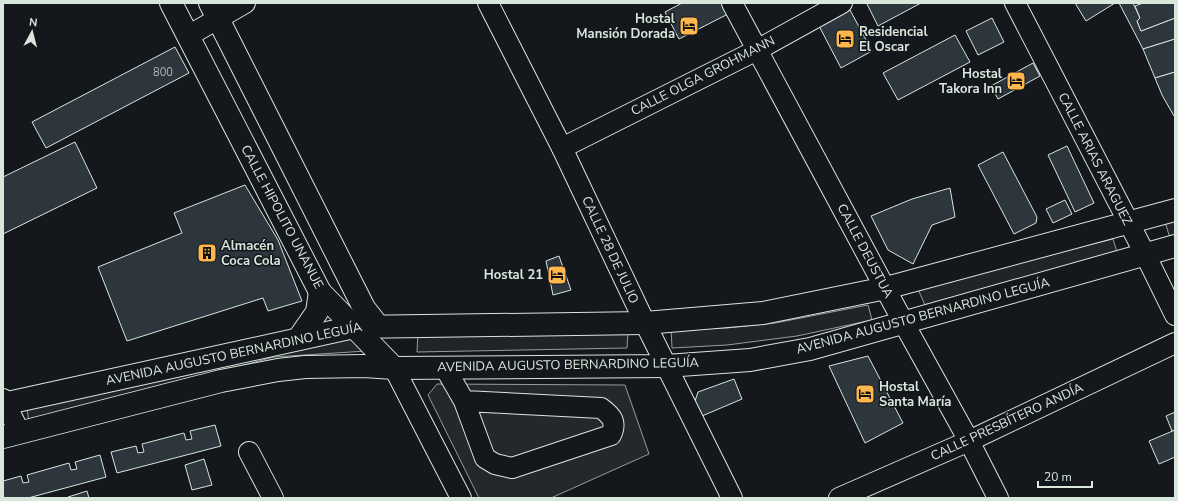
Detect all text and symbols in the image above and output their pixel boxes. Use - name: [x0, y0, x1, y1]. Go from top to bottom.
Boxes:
- place label: Hostal Mansión Dorada: [576, 10, 676, 43]
- north arrow: [12, 12, 52, 52]
- text: N: [28, 15, 38, 31]
- hotel icon: Hostal Mansión Dorada: [678, 15, 700, 37]
- place label: Residencial El Oscar: [859, 23, 928, 56]
- hotel icon: Residencial El Oscar: [834, 28, 856, 50]
- street label: CALLE OLGA GROHMANN: [628, 32, 778, 120]
- house number: 800: [153, 65, 173, 80]
- place label: Hostal Takora Inn: [939, 65, 1003, 98]
- hotel icon: Hostal Takora Inn: [1005, 70, 1027, 92]
- street label: CALLE ARIAS ARAGUEZ: [1054, 90, 1136, 229]
- street label: CALLE HIPOLITO UNANUE: [236, 142, 328, 292]
- street label: CALLE 28 DE JULIO: [577, 193, 643, 307]
- street label: CALLE DEUSTUA: [833, 201, 898, 302]
- place label: Almacén Coca Cola: [221, 237, 281, 270]
- building icon: Almacén Coca Cola: [196, 242, 218, 264]
- hotel icon: Hostal 21: [546, 264, 568, 286]
- place label: Hostal 21: [484, 266, 543, 284]
- street label: AVENIDA AUGUSTO BERNARDINO LEGUÍA: [794, 272, 1052, 359]
- street label: AVENIDA AUGUSTO BERNARDINO LEGUÍA: [104, 317, 364, 390]
- street label: AVENIDA AUGUSTO BERNARDINO LEGUÍA: [437, 353, 700, 376]
- place label: Hostal Santa María: [879, 378, 951, 411]
- street label: CALLE PRESBÍTERO ANDÍA: [927, 378, 1087, 465]
- hotel icon: Hostal Santa María: [854, 383, 876, 405]
- scale bar: [1038, 463, 1092, 489]
- text: 20 m: [1044, 469, 1072, 485]

